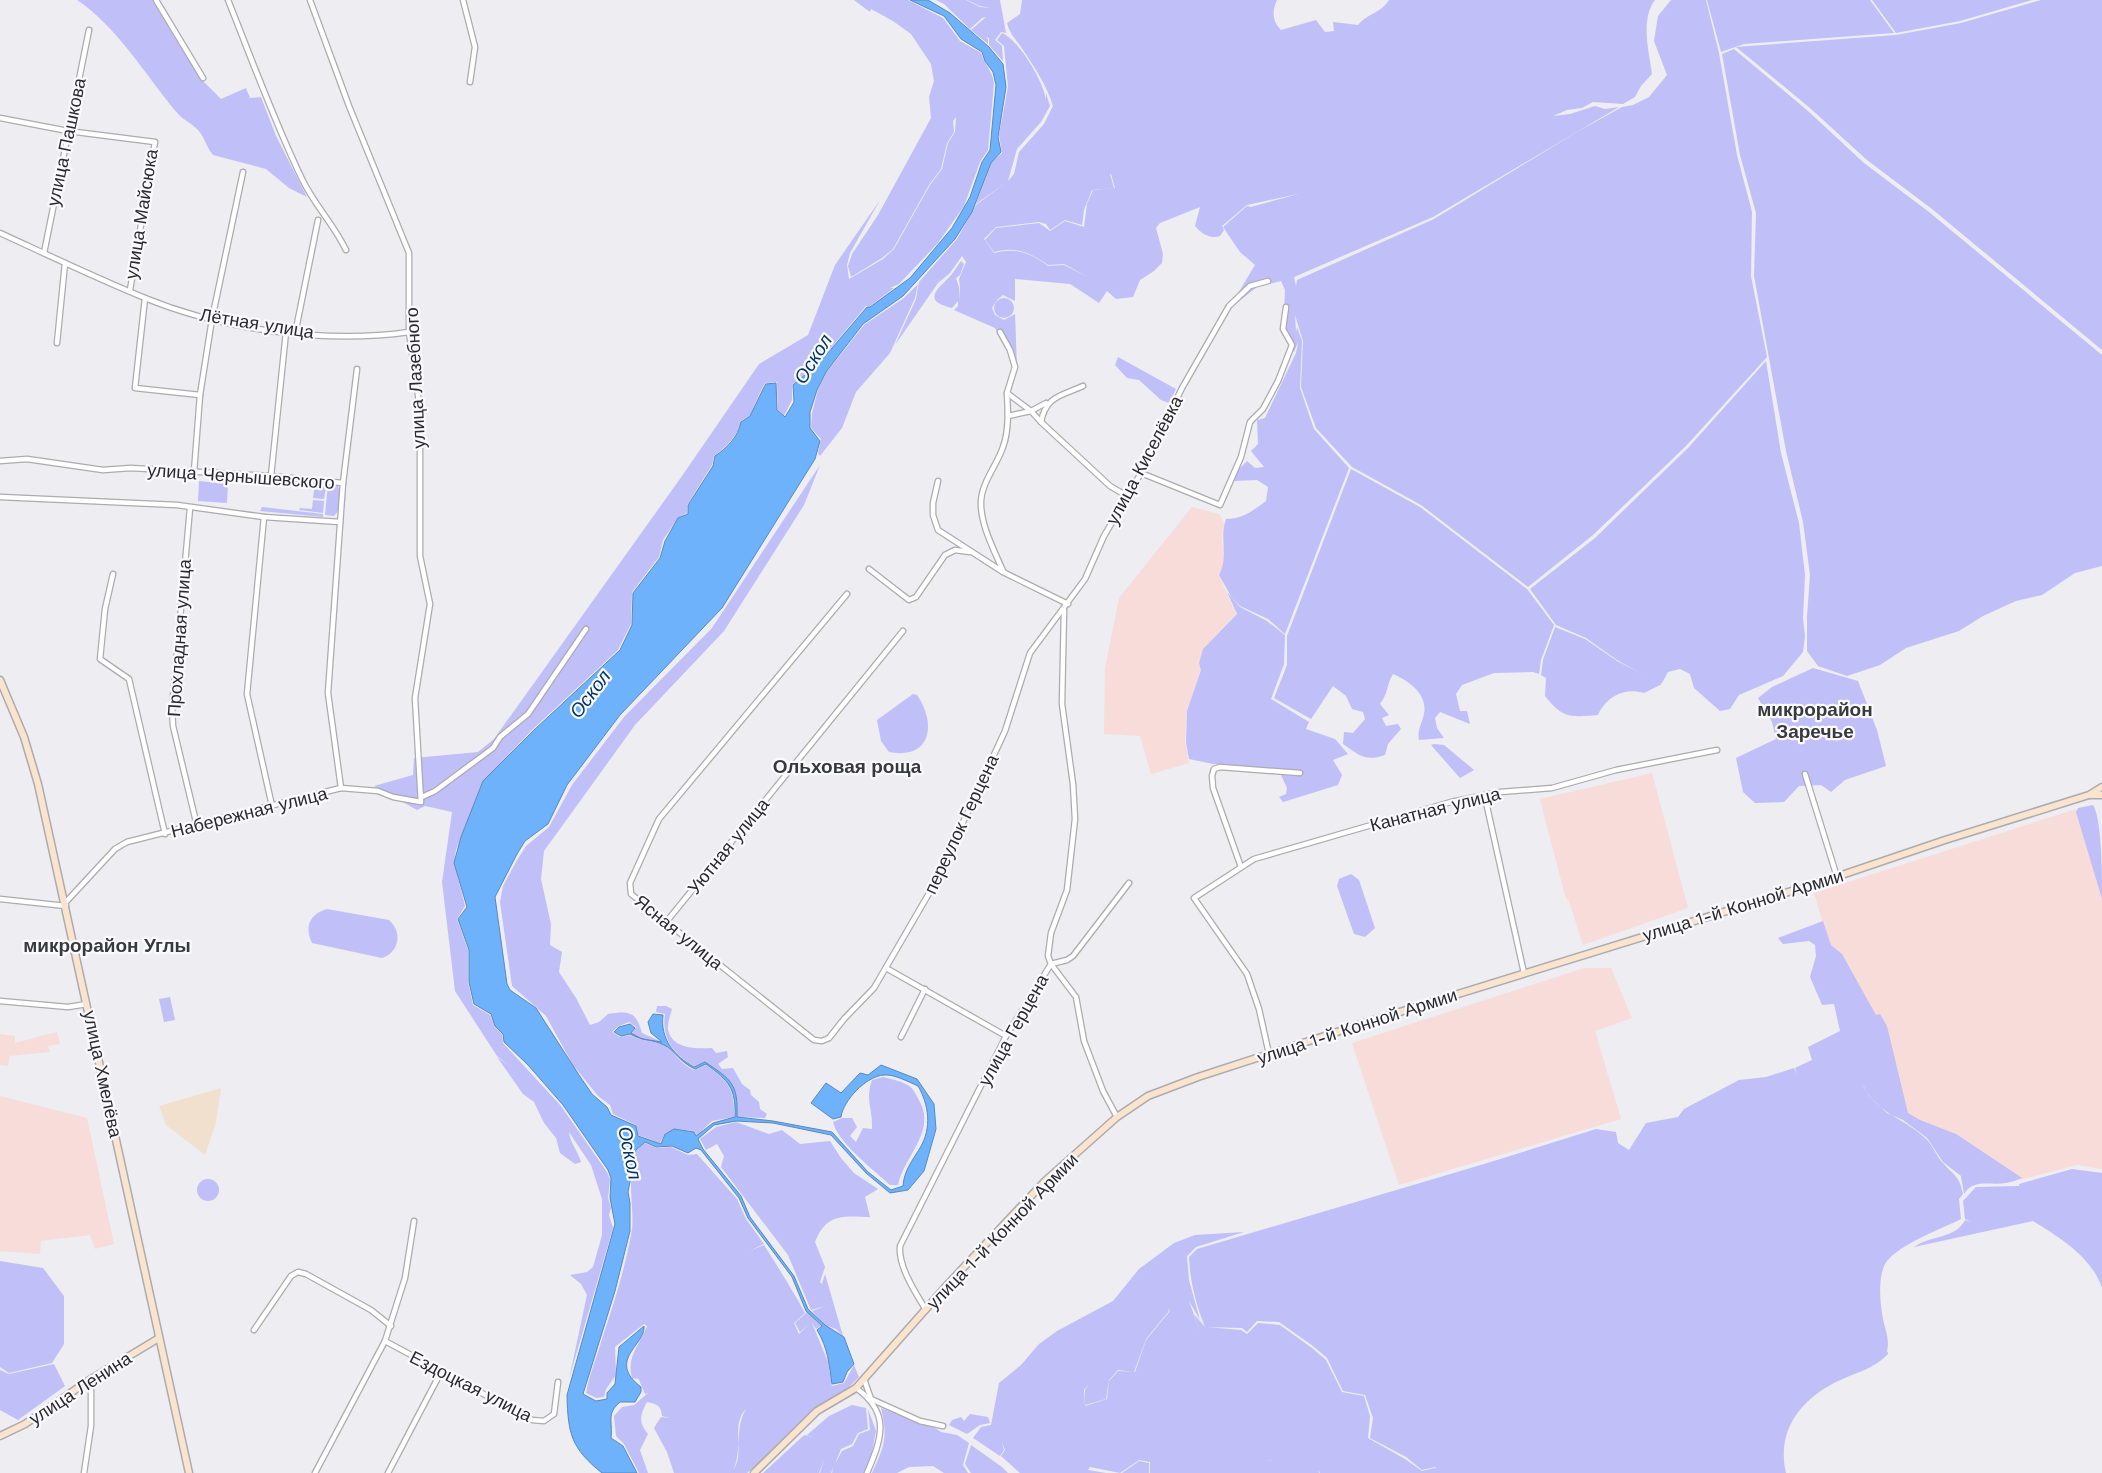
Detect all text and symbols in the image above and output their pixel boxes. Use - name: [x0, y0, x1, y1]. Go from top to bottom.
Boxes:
- street label: улица Пашкова: [42, 75, 90, 208]
- street label: улица Майсюка: [120, 146, 162, 281]
- street label: Лётная улица: [198, 304, 317, 343]
- street label: улица Лазебного: [401, 307, 429, 449]
- water label: Оскол: [789, 330, 837, 388]
- street label: улица Киселёвка: [1101, 391, 1187, 528]
- street label: улица Чернышевского: [147, 459, 335, 493]
- street label: Прохладная улица: [163, 557, 195, 718]
- water label: Оскол: [565, 665, 616, 723]
- district label: микрорайон Заречье: [1757, 698, 1873, 743]
- street label: переулок Герцена: [919, 750, 1003, 897]
- district label: Ольховая роща: [773, 755, 922, 778]
- street label: Набережная улица: [169, 782, 330, 842]
- street label: Канатная улица: [1368, 782, 1503, 835]
- street label: Уютная улица: [683, 793, 774, 898]
- street label: улица 1-й Конной Армии: [1640, 864, 1846, 946]
- street label: Ясная улица: [631, 890, 728, 975]
- district label: микрорайон Углы: [23, 934, 191, 957]
- street label: улица Герцена: [974, 970, 1053, 1089]
- street label: улица 1-й Конной Армии: [1254, 984, 1460, 1068]
- street label: улица Хмелёва: [79, 1009, 127, 1140]
- water label: Оскол: [613, 1124, 647, 1182]
- street label: улица 1-й Конной Армии: [922, 1149, 1082, 1313]
- street label: Ездоцкая улица: [406, 1346, 536, 1426]
- street label: улица Ленина: [25, 1347, 136, 1429]

